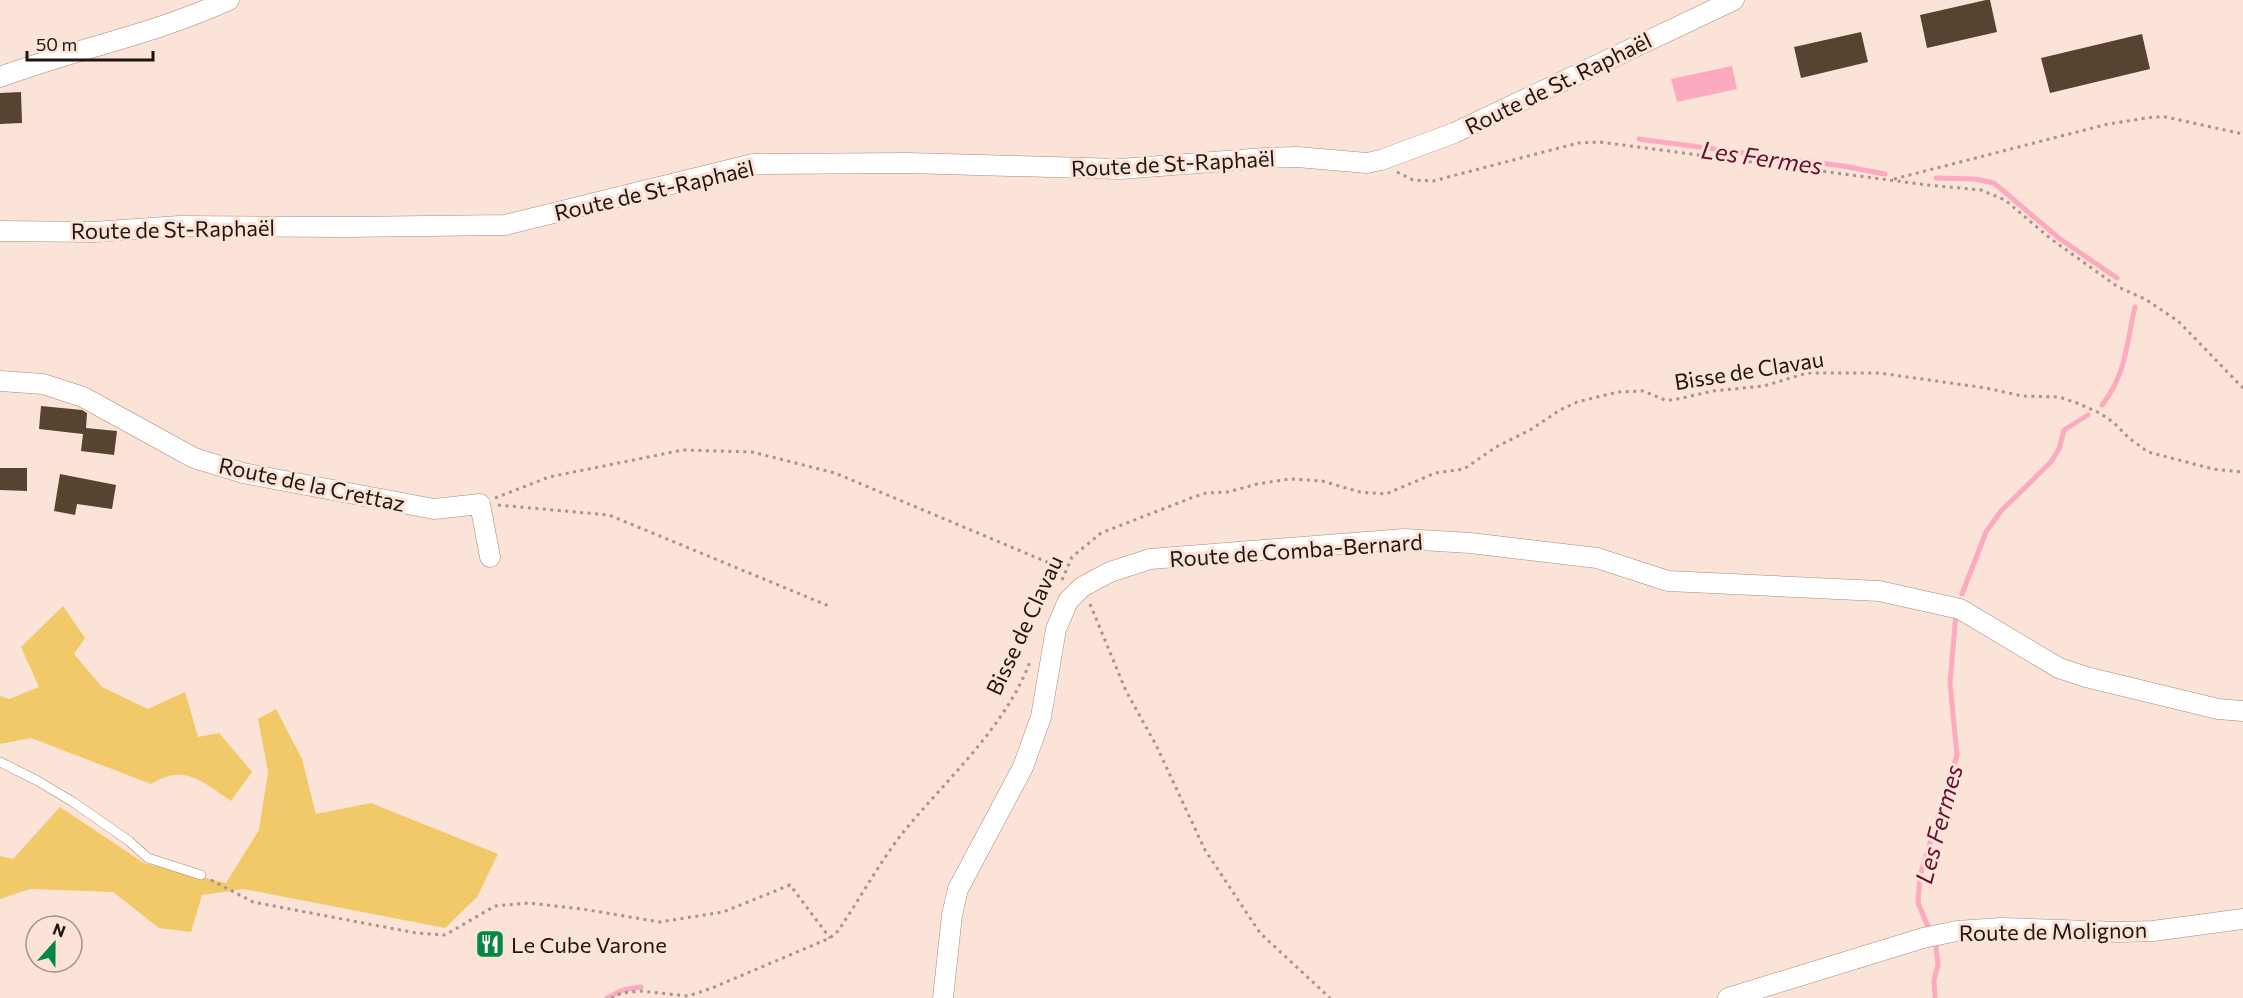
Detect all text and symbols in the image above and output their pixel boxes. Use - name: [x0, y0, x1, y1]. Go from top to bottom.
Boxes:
- scale bar: [27, 24, 153, 62]
- street label: Route de St. Raphaël: [1460, 26, 1656, 140]
- text: 50 m: [36, 33, 77, 55]
- water label: Les Fermes: [1700, 134, 1824, 180]
- street label: Route de St-Raphaël: [1070, 144, 1276, 182]
- street label: Route de St-Raphaël: [552, 154, 756, 226]
- street label: Route de St-Raphaël: [71, 214, 275, 244]
- street label: Bisse de Clavau: [1672, 345, 1826, 395]
- street label: Route de la Crettaz: [217, 451, 407, 517]
- street label: Route de Comba-Bernard: [1169, 528, 1423, 572]
- street label: Bisse de Clavau: [980, 551, 1068, 699]
- water label: Les Fermes: [1908, 761, 1968, 887]
- north arrow: [24, 914, 84, 974]
- street label: Route de Molignon: [1959, 916, 2147, 946]
- text: N: [51, 919, 69, 941]
- restaurant icon: Le Cube Varone: [474, 928, 506, 960]
- place label: Le Cube Varone: [511, 931, 667, 958]

